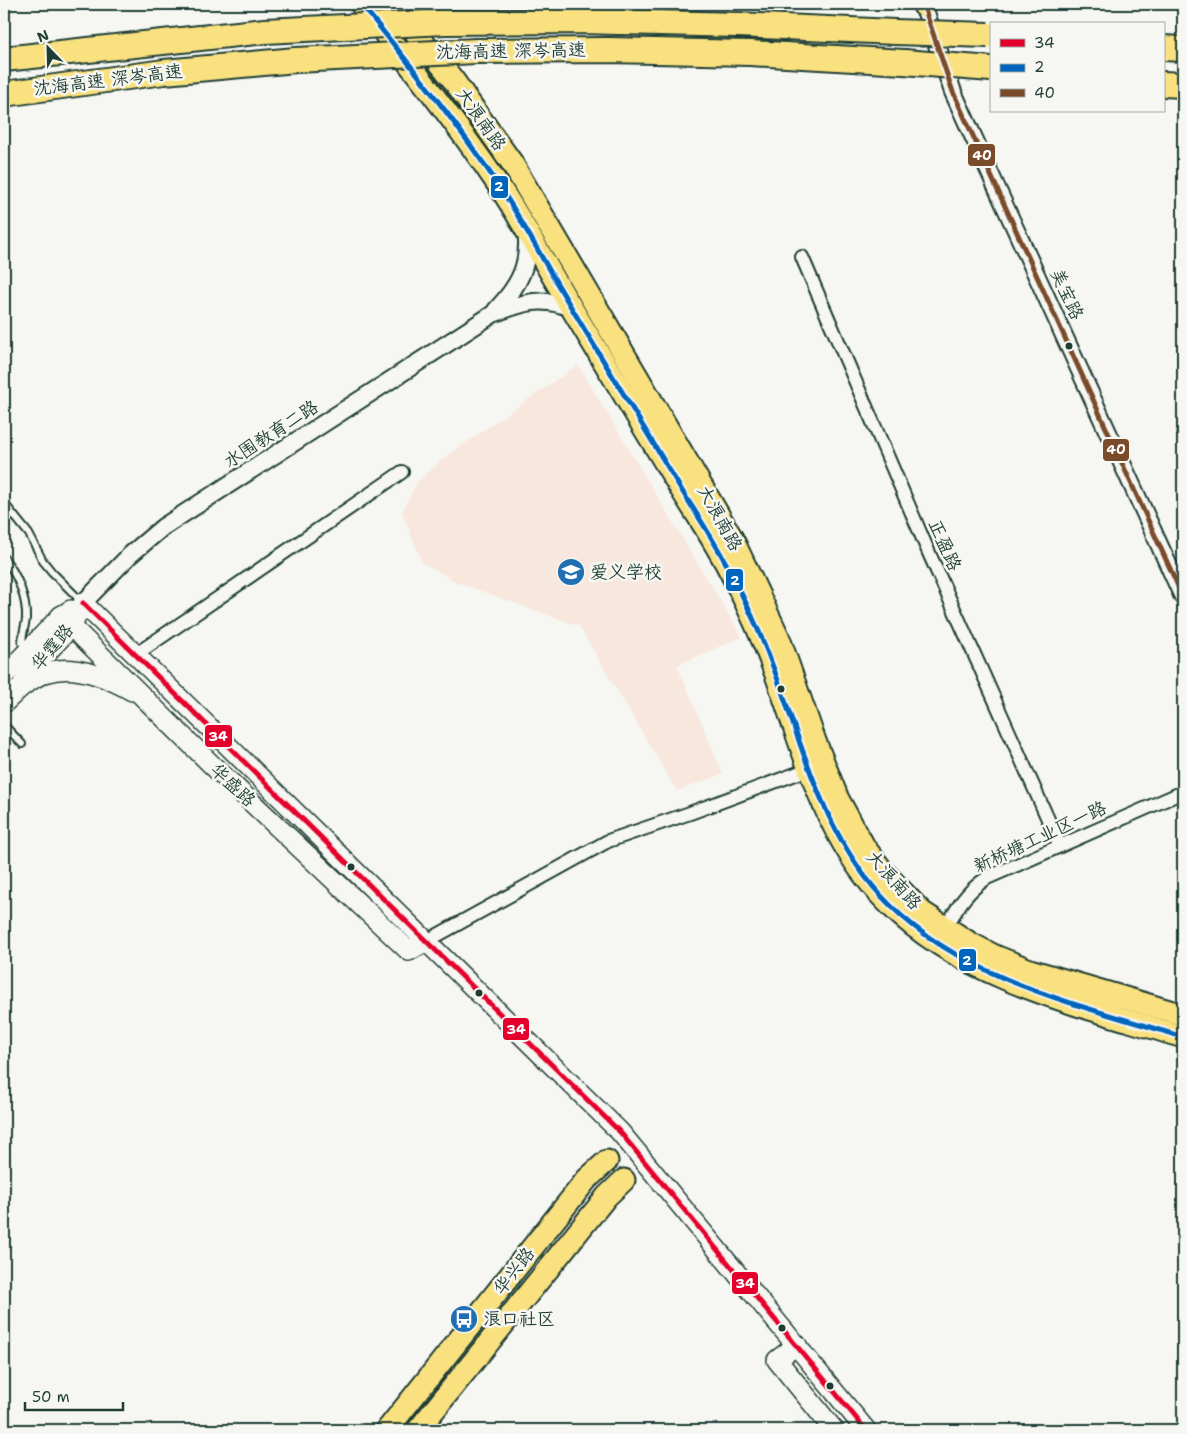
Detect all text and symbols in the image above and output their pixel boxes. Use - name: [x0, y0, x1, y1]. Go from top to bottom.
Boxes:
- north arrow: [22, 22, 72, 72]
- legend: [990, 22, 1164, 112]
- text: N: [34, 26, 52, 46]
- text: 34: [1034, 33, 1054, 53]
- street label: 沈海高速 深岑高速: [436, 38, 586, 64]
- text: 2: [1034, 57, 1045, 77]
- street label: 沈海高速 深岑高速: [32, 59, 184, 101]
- street label: 大浪南路: [451, 83, 511, 155]
- text: 40: [1034, 83, 1055, 103]
- line badge: 40: [967, 143, 996, 167]
- text: 40: [972, 146, 992, 164]
- line badge: 2: [490, 175, 509, 199]
- text: 2: [494, 177, 504, 195]
- street label: 美宝路: [1045, 264, 1089, 324]
- unlabelled marker: [1064, 341, 1074, 351]
- street label: 水围教育二路: [219, 395, 323, 473]
- line badge: 40: [1102, 438, 1130, 462]
- text: 40: [1106, 440, 1126, 458]
- street label: 大浪南路: [692, 481, 748, 555]
- street label: 正盈路: [923, 515, 967, 575]
- school or university icon: 爱义学校: [556, 557, 586, 587]
- place label: 爱义学校: [590, 560, 662, 584]
- line badge: 2: [725, 568, 744, 592]
- text: 2: [730, 571, 740, 589]
- street label: 华霆路: [25, 619, 79, 675]
- unlabelled marker: [776, 684, 786, 694]
- line badge: 34: [204, 724, 233, 748]
- text: 34: [208, 727, 228, 745]
- street label: 华盛路: [205, 758, 261, 812]
- street label: 新桥塘工业区一路: [970, 796, 1110, 878]
- street label: 大浪南路: [861, 845, 927, 915]
- unlabelled marker: [346, 862, 356, 872]
- line badge: 2: [958, 948, 977, 972]
- text: 2: [962, 951, 972, 969]
- unlabelled marker: [474, 988, 484, 998]
- line badge: 34: [502, 1017, 530, 1041]
- text: 34: [506, 1020, 526, 1038]
- street label: 华兴路: [488, 1242, 540, 1300]
- line badge: 34: [731, 1271, 759, 1295]
- text: 34: [735, 1274, 755, 1292]
- bus stop icon: 浪口社区: [449, 1304, 479, 1334]
- place label: 浪口社区: [483, 1307, 555, 1331]
- unlabelled marker: [777, 1323, 787, 1333]
- scale bar: [25, 1379, 122, 1411]
- unlabelled marker: [825, 1381, 835, 1391]
- text: 50 m: [32, 1387, 70, 1407]

